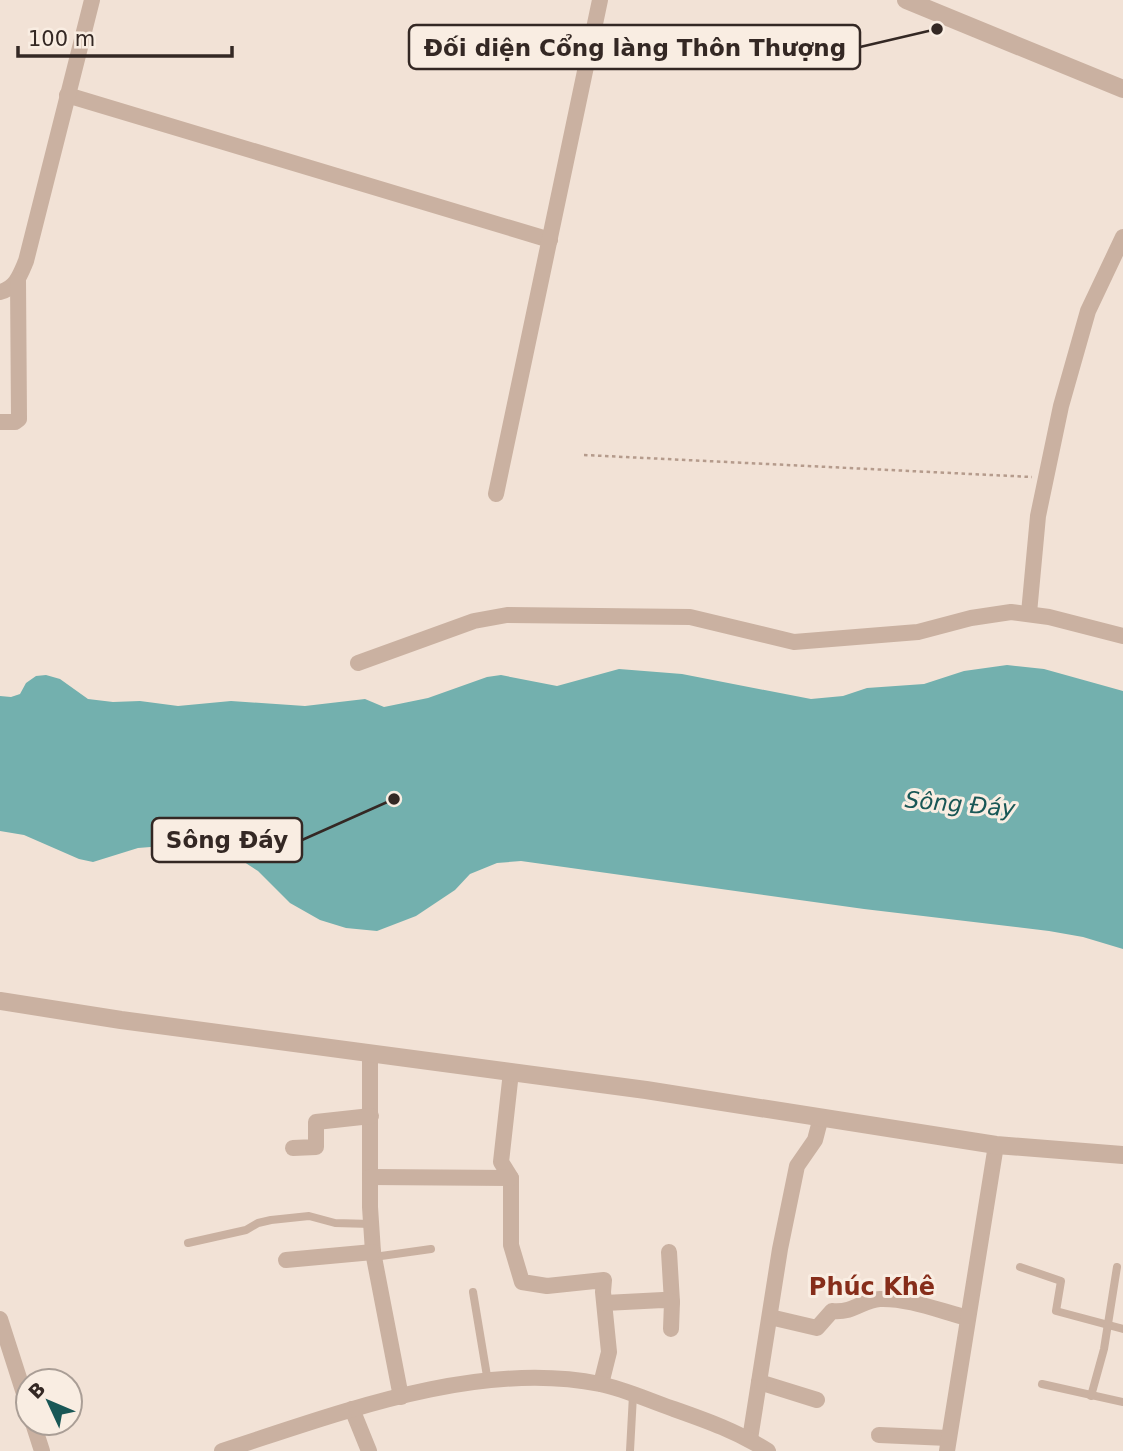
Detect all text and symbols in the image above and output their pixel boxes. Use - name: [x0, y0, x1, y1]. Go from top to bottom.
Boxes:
- scale bar: [18, 14, 231, 58]
- callout: Đối diện Cổng làng Thôn Thượng: [409, 25, 860, 69]
- text: 100 m: [28, 27, 95, 51]
- text: Đối diện Cổng làng Thôn Thượng: [424, 34, 846, 61]
- water label: Sông Đáy: [904, 786, 1017, 822]
- callout: Sông Đáy: [152, 818, 302, 862]
- text: Sông Đáy: [166, 827, 288, 853]
- district label: Phúc Khê: [809, 1273, 935, 1301]
- north arrow: [14, 1367, 84, 1437]
- text: B: [24, 1377, 50, 1403]

